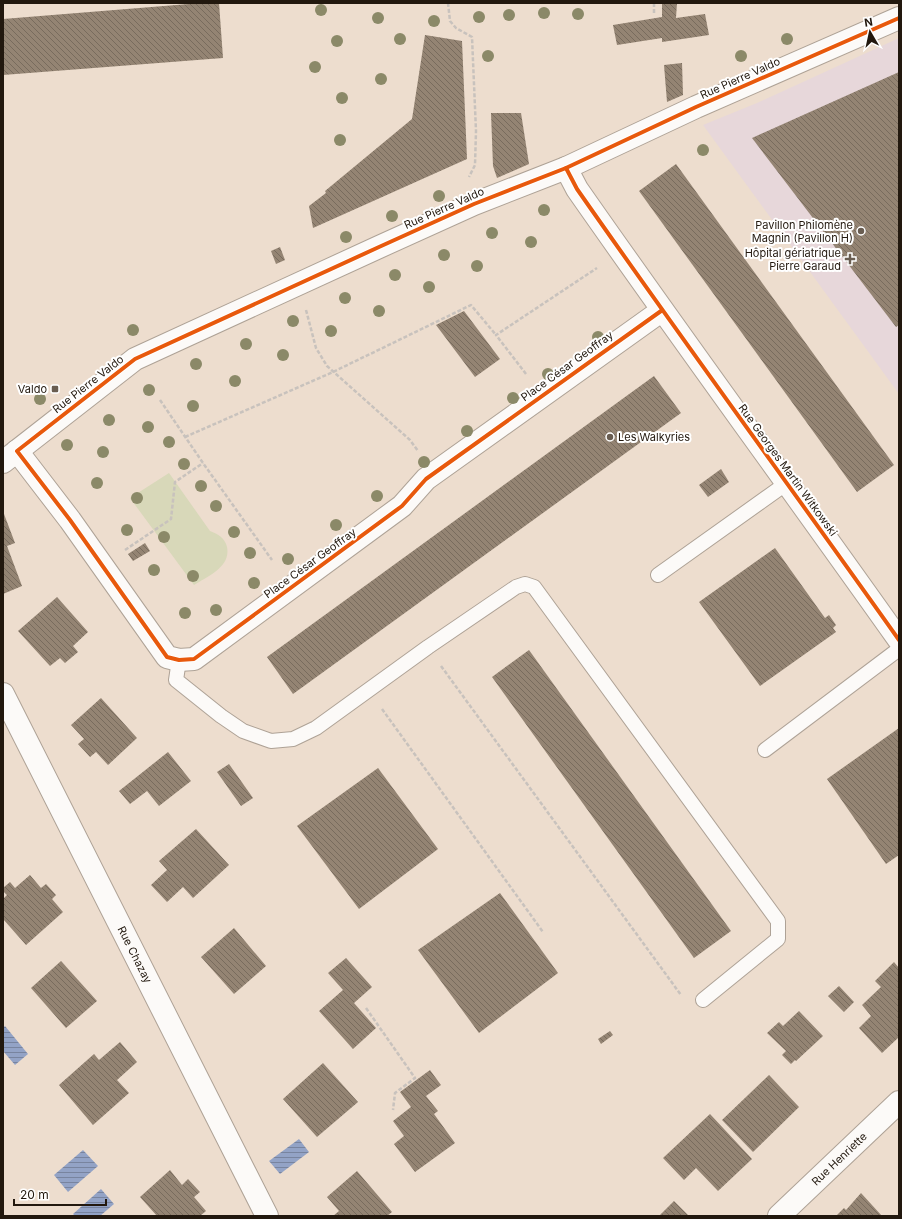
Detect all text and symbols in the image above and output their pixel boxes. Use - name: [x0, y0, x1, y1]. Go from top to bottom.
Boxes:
- north arrow: [850, 12, 890, 52]
- text: N: [863, 15, 874, 30]
- street label: Rue Pierre Valdo: [698, 54, 783, 102]
- street label: Rue Pierre Valdo: [402, 184, 487, 232]
- place label: Pavillon Philomène Magnin (Pavillon H): [752, 218, 853, 245]
- marker: Pavillon Philomène Magnin (Pavillon H): [856, 226, 866, 236]
- place label: Hôpital gériatrique Pierre Garaud: [745, 246, 841, 273]
- marker: Hôpital gériatrique Pierre Garaud: [844, 253, 856, 265]
- street label: Place César Geoffray: [518, 328, 616, 404]
- street label: Rue Pierre Valdo: [50, 352, 127, 416]
- place label: Valdo: [18, 382, 47, 396]
- marker: Valdo: [50, 384, 60, 394]
- street label: Rue Georges Martin Witkowski: [735, 401, 841, 539]
- place label: Les Walkyries: [618, 430, 690, 444]
- marker: Les Walkyries: [605, 432, 615, 442]
- street label: Place César Geoffray: [261, 525, 359, 601]
- street label: Rue Chazay: [115, 924, 155, 985]
- street label: Rue Henriette: [809, 1129, 870, 1188]
- scale bar: [14, 1181, 106, 1207]
- text: 20 m: [20, 1187, 49, 1202]

